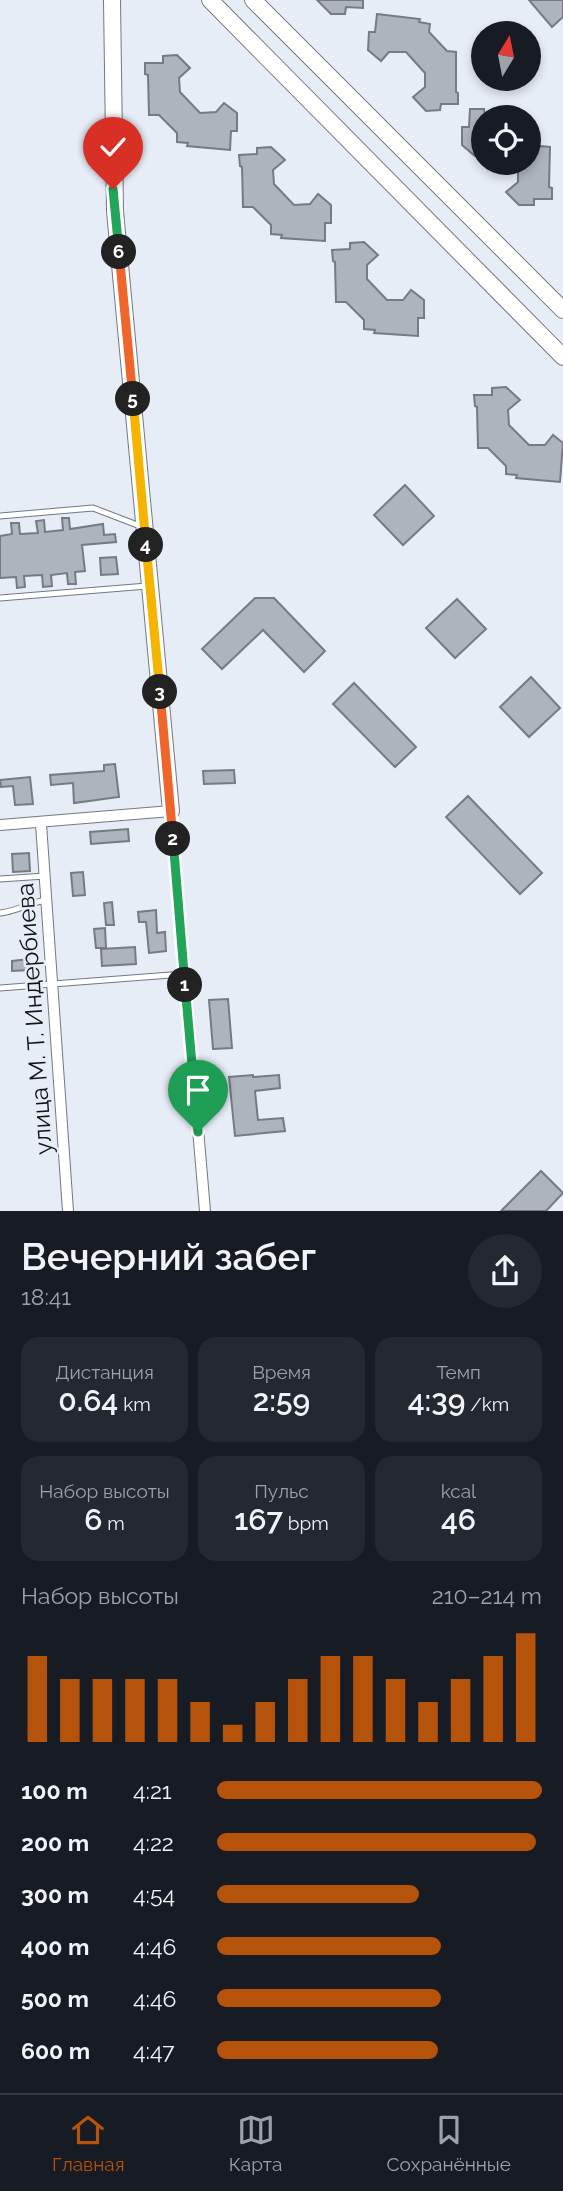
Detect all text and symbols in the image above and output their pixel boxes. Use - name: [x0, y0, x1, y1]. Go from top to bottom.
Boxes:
- north arrow: [471, 21, 541, 91]
- map controls: [471, 21, 541, 175]
- button: locate: [471, 105, 541, 175]
- pin: [83, 117, 143, 189]
- icon: check: [94, 128, 132, 166]
- pin: 6: [102, 234, 136, 270]
- text: 6: [113, 240, 124, 262]
- pin: 5: [116, 382, 150, 416]
- text: 5: [127, 387, 138, 409]
- pin: 4: [128, 528, 164, 562]
- text: 4: [140, 533, 151, 555]
- pin: 3: [142, 674, 178, 710]
- text: 3: [154, 680, 165, 702]
- pin: 2: [156, 822, 190, 856]
- text: 2: [167, 827, 178, 849]
- street label: улица М. Т. Индербиева: [10, 882, 58, 1156]
- pin: 1: [168, 968, 202, 1002]
- text: 1: [180, 973, 189, 995]
- pin: [168, 1060, 228, 1132]
- icon: arrive: [179, 1071, 217, 1109]
- text: Вечерний забег: [21, 1234, 316, 1279]
- button: share: [468, 1234, 542, 1308]
- text: 18:41: [21, 1283, 71, 1310]
- text: Дистанция: [55, 1361, 154, 1383]
- text: Время: [252, 1361, 311, 1383]
- text: Темп: [436, 1361, 481, 1383]
- text: 0.64: [58, 1383, 118, 1418]
- text: 2:59: [253, 1383, 310, 1418]
- text: 4:39: [408, 1383, 465, 1418]
- text: km: [118, 1393, 151, 1415]
- text: /km: [465, 1393, 509, 1415]
- text: Набор высоты: [39, 1480, 170, 1502]
- text: Пульс: [254, 1480, 309, 1502]
- text: kcal: [441, 1480, 476, 1502]
- text: 6: [84, 1502, 102, 1537]
- text: 167: [234, 1502, 283, 1537]
- text: 46: [441, 1502, 476, 1537]
- text: m: [102, 1512, 125, 1534]
- text: bpm: [283, 1512, 329, 1534]
- text: Набор высоты: [21, 1582, 179, 1609]
- text: 210–214 m: [432, 1582, 542, 1609]
- text: 100 m: [21, 1777, 88, 1804]
- text: 4:21: [133, 1777, 172, 1804]
- text: 200 m: [21, 1829, 89, 1856]
- text: 4:22: [133, 1829, 174, 1856]
- text: 300 m: [21, 1881, 89, 1908]
- text: 4:54: [133, 1881, 175, 1908]
- text: 400 m: [21, 1933, 89, 1960]
- text: 4:46: [133, 1933, 176, 1960]
- text: 500 m: [21, 1985, 89, 2012]
- text: 4:46: [133, 1985, 176, 2012]
- text: 600 m: [21, 2037, 90, 2064]
- text: 4:47: [133, 2037, 175, 2064]
- tab: Главная: [52, 2111, 125, 2175]
- tab: Карта: [229, 2111, 282, 2175]
- tab: Сохранённые: [386, 2111, 511, 2175]

